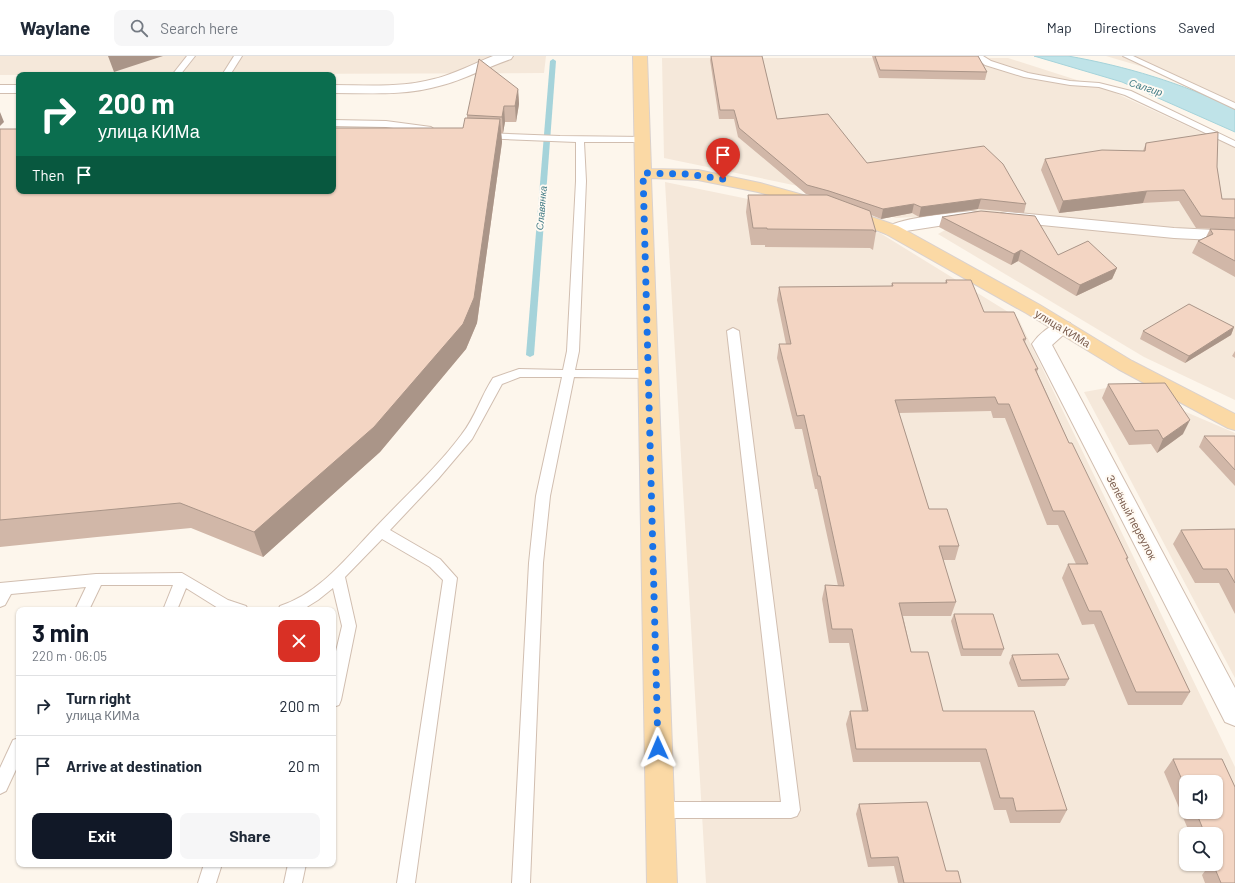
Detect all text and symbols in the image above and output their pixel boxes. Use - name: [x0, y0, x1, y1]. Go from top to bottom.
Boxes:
- search box: [114, 10, 394, 46]
- text: Waylane: [20, 16, 90, 39]
- icon: search: [128, 17, 150, 39]
- text: Search here: [160, 19, 238, 37]
- text: Map: [1047, 19, 1072, 36]
- text: Directions: [1094, 19, 1156, 36]
- text: Saved: [1178, 19, 1215, 36]
- water label: Салгир: [1128, 76, 1165, 98]
- text: 200 m: [98, 86, 175, 120]
- icon: right: [32, 88, 84, 140]
- text: улица КИМа: [98, 120, 200, 142]
- pin: [706, 138, 740, 179]
- icon: arrive: [712, 144, 734, 166]
- icon: arrive: [73, 164, 95, 186]
- text: Then: [32, 166, 65, 184]
- water label: Славянка: [533, 185, 549, 231]
- street label: улица КИМа: [1033, 306, 1094, 350]
- street label: Зелёный переулок: [1104, 472, 1160, 562]
- text: 3 min: [32, 618, 89, 647]
- button: close: [278, 620, 320, 662]
- text: 220 m · 06:05: [32, 648, 107, 664]
- text: Turn right: [66, 689, 131, 707]
- icon: right: [32, 695, 54, 717]
- text: 200 m: [280, 697, 320, 715]
- text: улица КИМа: [66, 707, 139, 723]
- position arrow: [637, 727, 679, 769]
- icon: arrive: [32, 755, 54, 777]
- text: Arrive at destination: [66, 757, 202, 775]
- text: 20 m: [288, 757, 320, 775]
- map controls: [1179, 775, 1223, 871]
- button: sound: [1179, 775, 1223, 819]
- button: Exit: [32, 813, 172, 859]
- button: Share: [180, 813, 320, 859]
- button: search: [1179, 827, 1223, 871]

